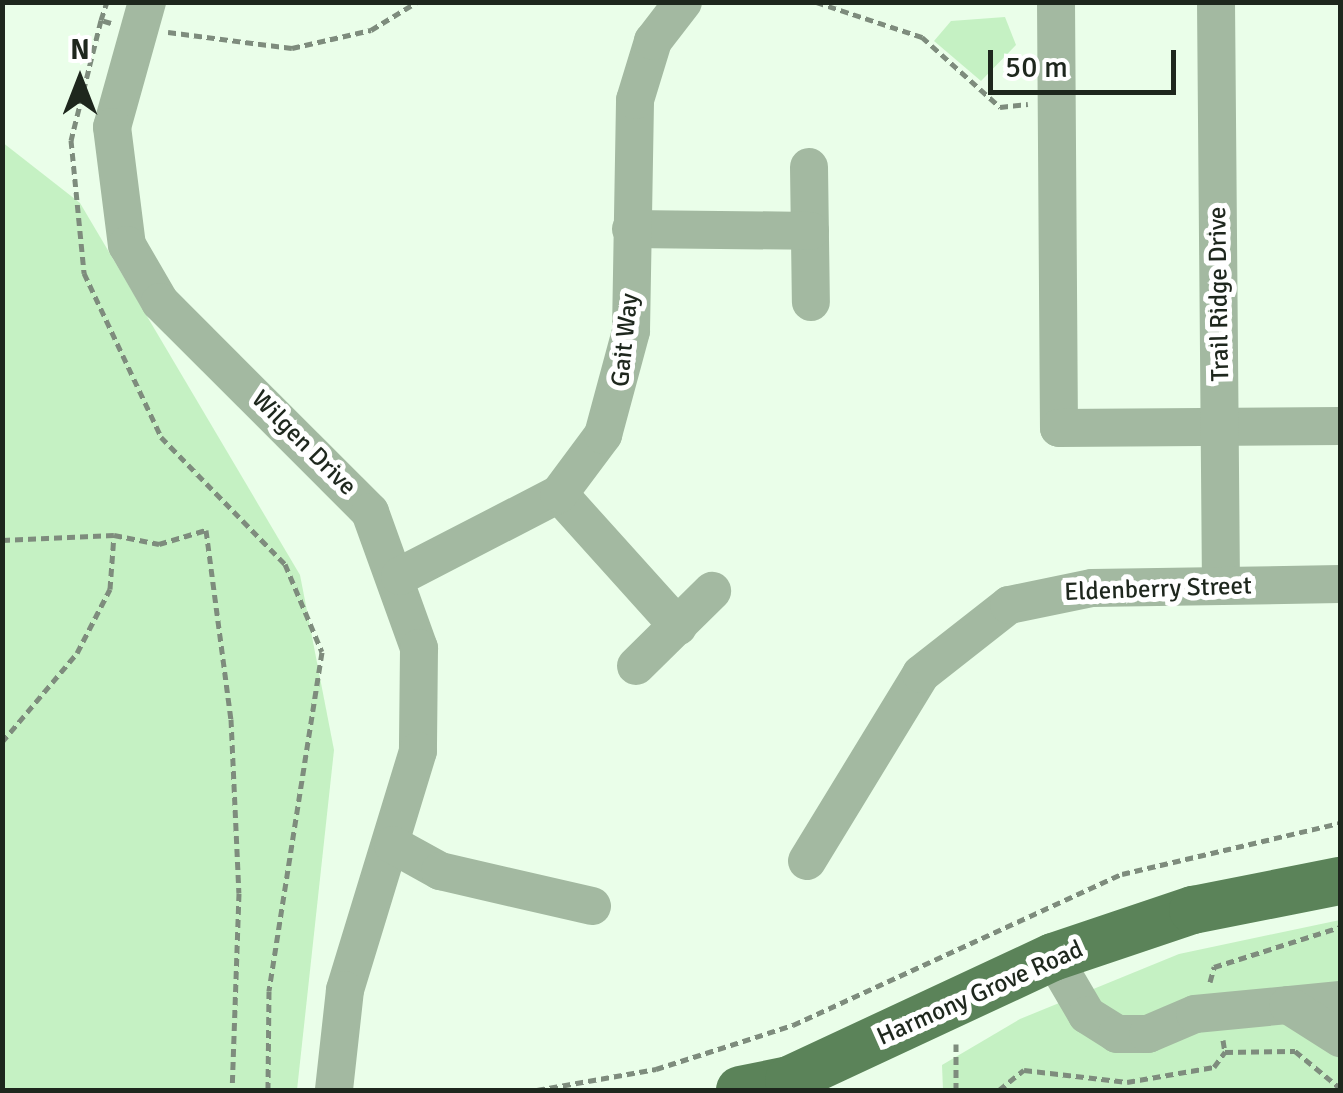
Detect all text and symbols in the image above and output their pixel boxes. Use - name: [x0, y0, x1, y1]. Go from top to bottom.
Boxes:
- north arrow: [30, 30, 130, 130]
- scale bar: [993, 30, 1180, 92]
- text: N: [70, 33, 90, 67]
- text: 50 m: [1005, 49, 1068, 86]
- street label: Trail Ridge Drive: [1202, 206, 1236, 382]
- street label: Gait Way: [605, 292, 645, 388]
- street label: Wilgen Drive: [245, 384, 363, 502]
- street label: Eldenberry Street: [1064, 571, 1252, 607]
- street label: Harmony Grove Road: [872, 934, 1088, 1052]

